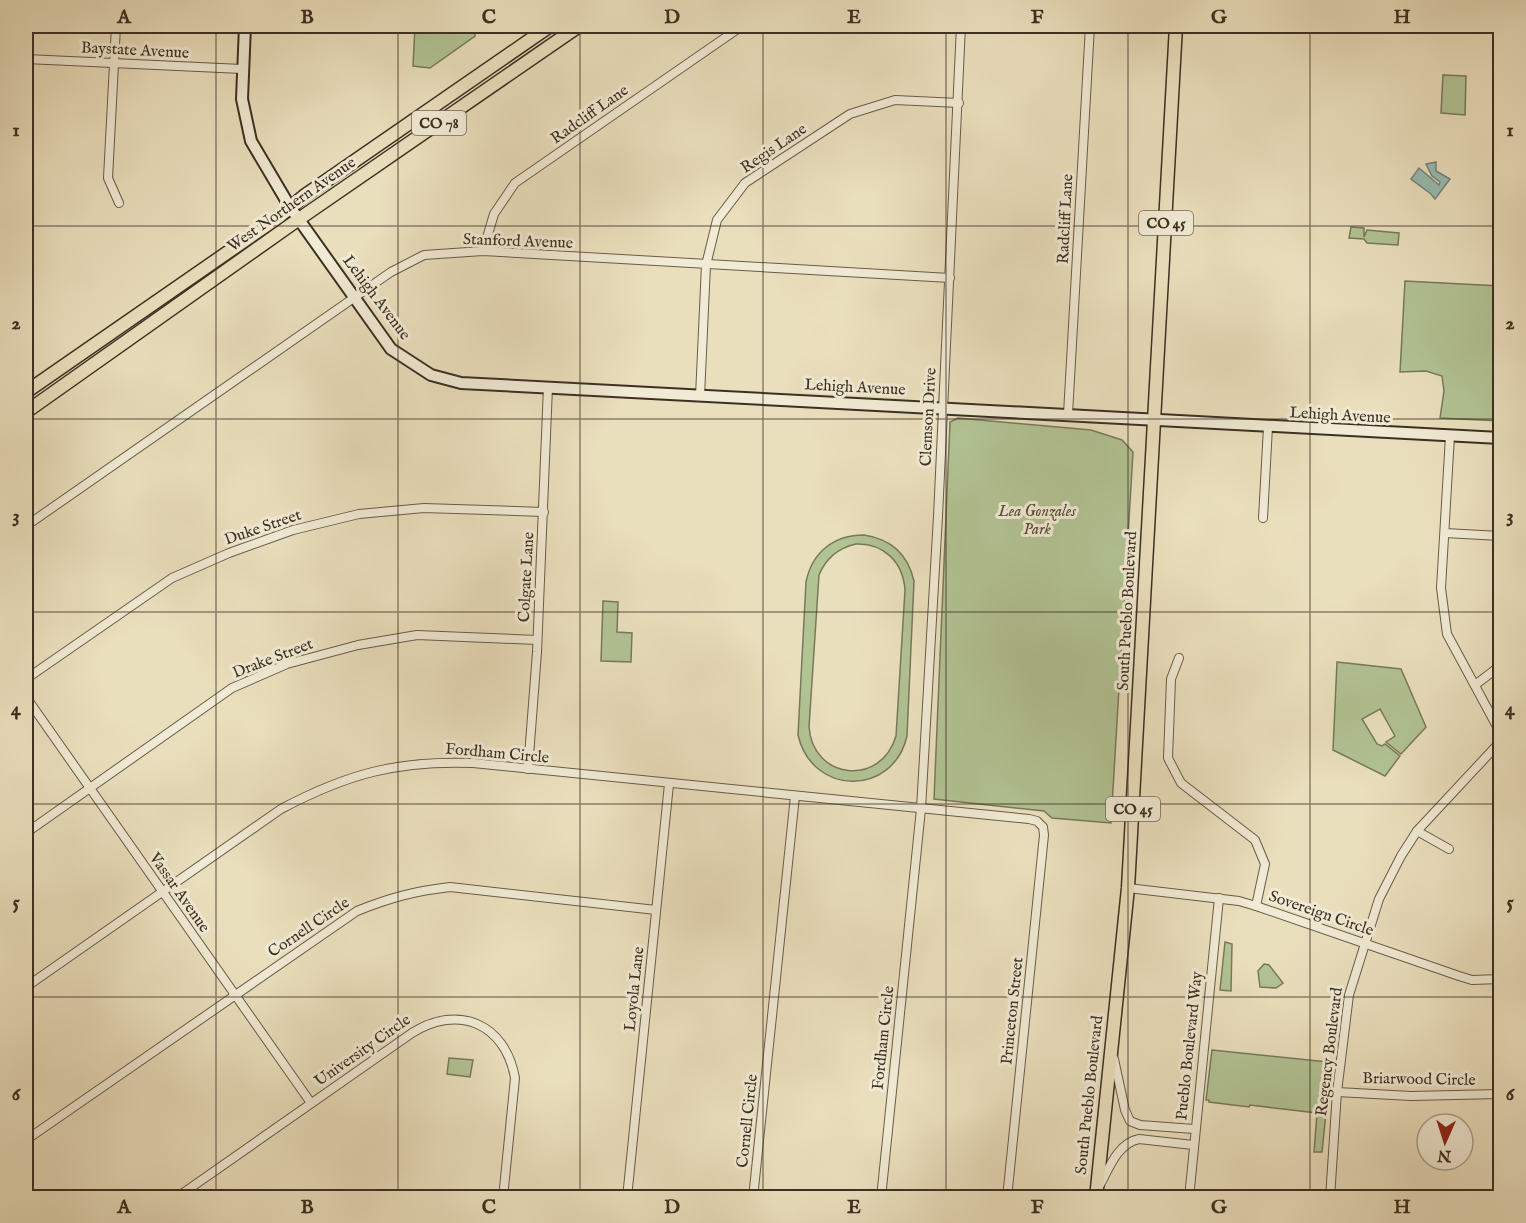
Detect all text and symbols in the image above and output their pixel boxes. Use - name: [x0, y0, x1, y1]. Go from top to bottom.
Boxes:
- text: A: [116, 5, 132, 30]
- text: B: [300, 5, 314, 30]
- text: C: [482, 5, 496, 30]
- text: D: [664, 5, 680, 30]
- text: E: [847, 5, 861, 30]
- text: F: [1031, 5, 1044, 30]
- text: G: [1211, 5, 1228, 30]
- text: H: [1393, 5, 1411, 30]
- street label: Baystate Avenue: [80, 38, 190, 64]
- street label: Radcliff Lane: [547, 81, 633, 149]
- road number: CO 78: [412, 111, 466, 135]
- text: 1: [12, 118, 20, 143]
- text: 1: [1506, 118, 1514, 143]
- street label: Regis Lane: [737, 120, 811, 178]
- street label: West Northern Avenue: [224, 153, 360, 257]
- street label: Radcliff Lane: [1054, 173, 1078, 265]
- road number: CO 45: [1139, 211, 1193, 235]
- street label: Stanford Avenue: [463, 230, 573, 254]
- street label: Lehigh Avenue: [338, 252, 414, 344]
- text: 2: [11, 311, 21, 336]
- text: 2: [1505, 311, 1515, 336]
- street label: Clemson Drive: [916, 367, 942, 467]
- street label: Lehigh Avenue: [804, 375, 906, 401]
- street label: Lehigh Avenue: [1289, 403, 1391, 429]
- park label: Lea Gonzales Park: [997, 502, 1076, 540]
- text: 3: [12, 504, 20, 529]
- text: 3: [1506, 504, 1514, 529]
- street label: Duke Street: [222, 505, 305, 551]
- street label: South Pueblo Boulevard: [1114, 530, 1142, 691]
- street label: Colgate Lane: [515, 531, 539, 623]
- street label: Drake Street: [230, 634, 317, 684]
- text: 4: [11, 697, 22, 722]
- text: 4: [1505, 697, 1516, 722]
- street label: Fordham Circle: [444, 739, 550, 769]
- road number: CO 45: [1106, 797, 1160, 821]
- street label: Vassar Avenue: [144, 848, 214, 937]
- street label: Sovereign Circle: [1266, 887, 1376, 941]
- text: 5: [12, 890, 20, 915]
- text: 5: [1506, 890, 1514, 915]
- street label: Cornell Circle: [264, 893, 354, 963]
- street label: Loyola Lane: [621, 946, 649, 1032]
- street label: Princeton Street: [997, 956, 1029, 1066]
- street label: Pueblo Boulevard Way: [1172, 970, 1208, 1121]
- street label: Fordham Circle: [869, 985, 899, 1091]
- street label: Regency Boulevard: [1312, 986, 1348, 1118]
- street label: University Circle: [311, 1010, 415, 1092]
- street label: South Pueblo Boulevard: [1072, 1014, 1108, 1176]
- street label: Briarwood Circle: [1362, 1069, 1476, 1091]
- street label: Cornell Circle: [733, 1073, 763, 1169]
- text: 6: [12, 1082, 22, 1107]
- text: 6: [1506, 1082, 1516, 1107]
- north arrow: [1415, 1112, 1475, 1172]
- text: N: [1437, 1145, 1453, 1165]
- text: A: [116, 1195, 132, 1220]
- text: B: [300, 1195, 314, 1220]
- text: C: [482, 1195, 496, 1220]
- text: D: [664, 1195, 680, 1220]
- text: E: [847, 1195, 861, 1220]
- text: F: [1031, 1195, 1044, 1220]
- text: G: [1211, 1195, 1228, 1220]
- text: H: [1393, 1195, 1411, 1220]

